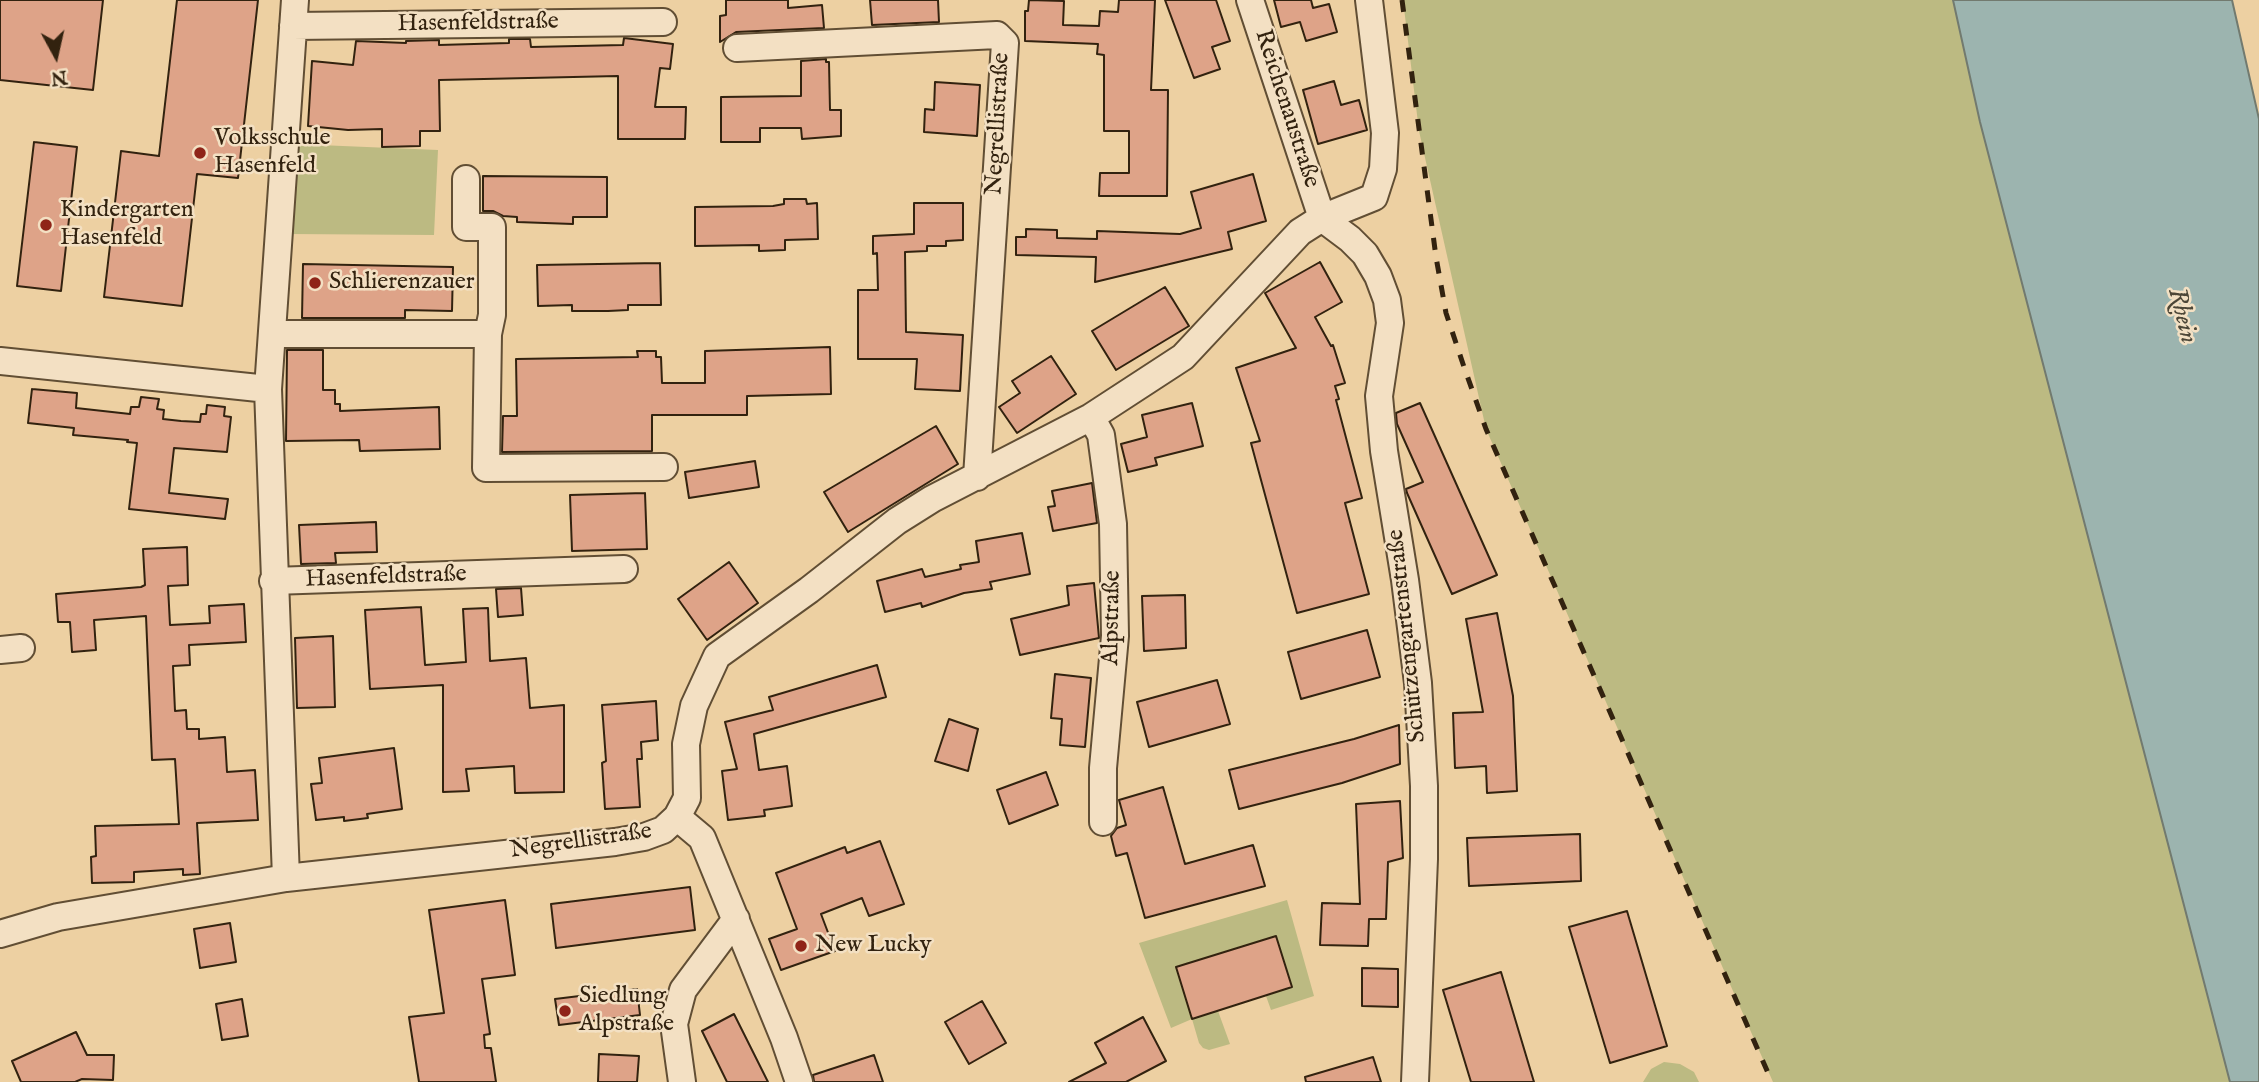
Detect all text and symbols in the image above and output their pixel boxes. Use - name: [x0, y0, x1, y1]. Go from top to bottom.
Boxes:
- street label: Hasenfeldstraße: [397, 8, 559, 40]
- north arrow: [21, 21, 91, 91]
- street label: Reichenaustraße: [1247, 26, 1325, 192]
- street label: Negrellistraße: [981, 52, 1017, 196]
- text: N: [49, 64, 69, 90]
- place label: Volksschule Hasenfeld: [214, 125, 330, 181]
- marker: Volksschule Hasenfeld: [192, 145, 208, 161]
- place label: Kindergarten Hasenfeld: [60, 197, 193, 253]
- marker: Kindergarten Hasenfeld: [38, 217, 54, 233]
- place label: Schlierenzauer: [329, 269, 475, 297]
- marker: Schlierenzauer: [307, 275, 323, 291]
- water label: Rhein: [2159, 285, 2203, 347]
- street label: Schützengartenstraße: [1382, 528, 1434, 744]
- street label: Hasenfeldstraße: [305, 561, 467, 595]
- street label: Alpstraße: [1098, 570, 1128, 666]
- street label: Negrellistraße: [508, 818, 654, 866]
- place label: New Lucky: [815, 932, 932, 960]
- marker: New Lucky: [793, 938, 809, 954]
- place label: Siedlung Alpstraße: [579, 983, 674, 1039]
- marker: Siedlung Alpstraße: [557, 1003, 573, 1019]

